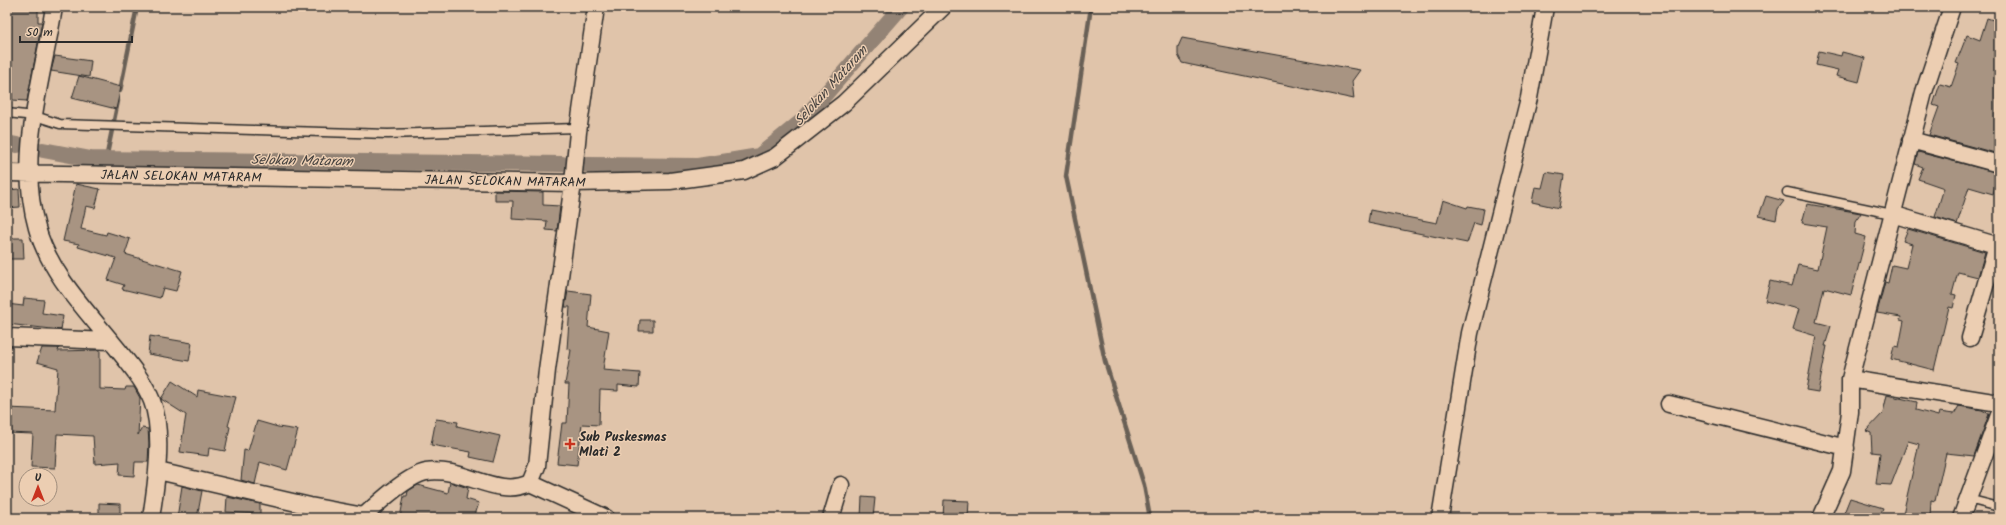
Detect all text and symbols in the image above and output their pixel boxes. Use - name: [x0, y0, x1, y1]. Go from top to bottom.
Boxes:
- scale bar: [20, 18, 132, 44]
- text: 50 m: [26, 23, 53, 42]
- water label: Selokan Mataram: [789, 39, 874, 131]
- water label: Selokan Mataram: [251, 149, 355, 173]
- street label: JALAN SELOKAN MATARAM: [100, 165, 262, 189]
- street label: JALAN SELOKAN MATARAM: [424, 170, 586, 194]
- place label: Sub Puskesmas Mlati 2: [579, 427, 667, 463]
- marker: Sub Puskesmas Mlati 2: [564, 438, 576, 450]
- north arrow: [18, 467, 58, 507]
- text: U: [35, 469, 42, 487]

